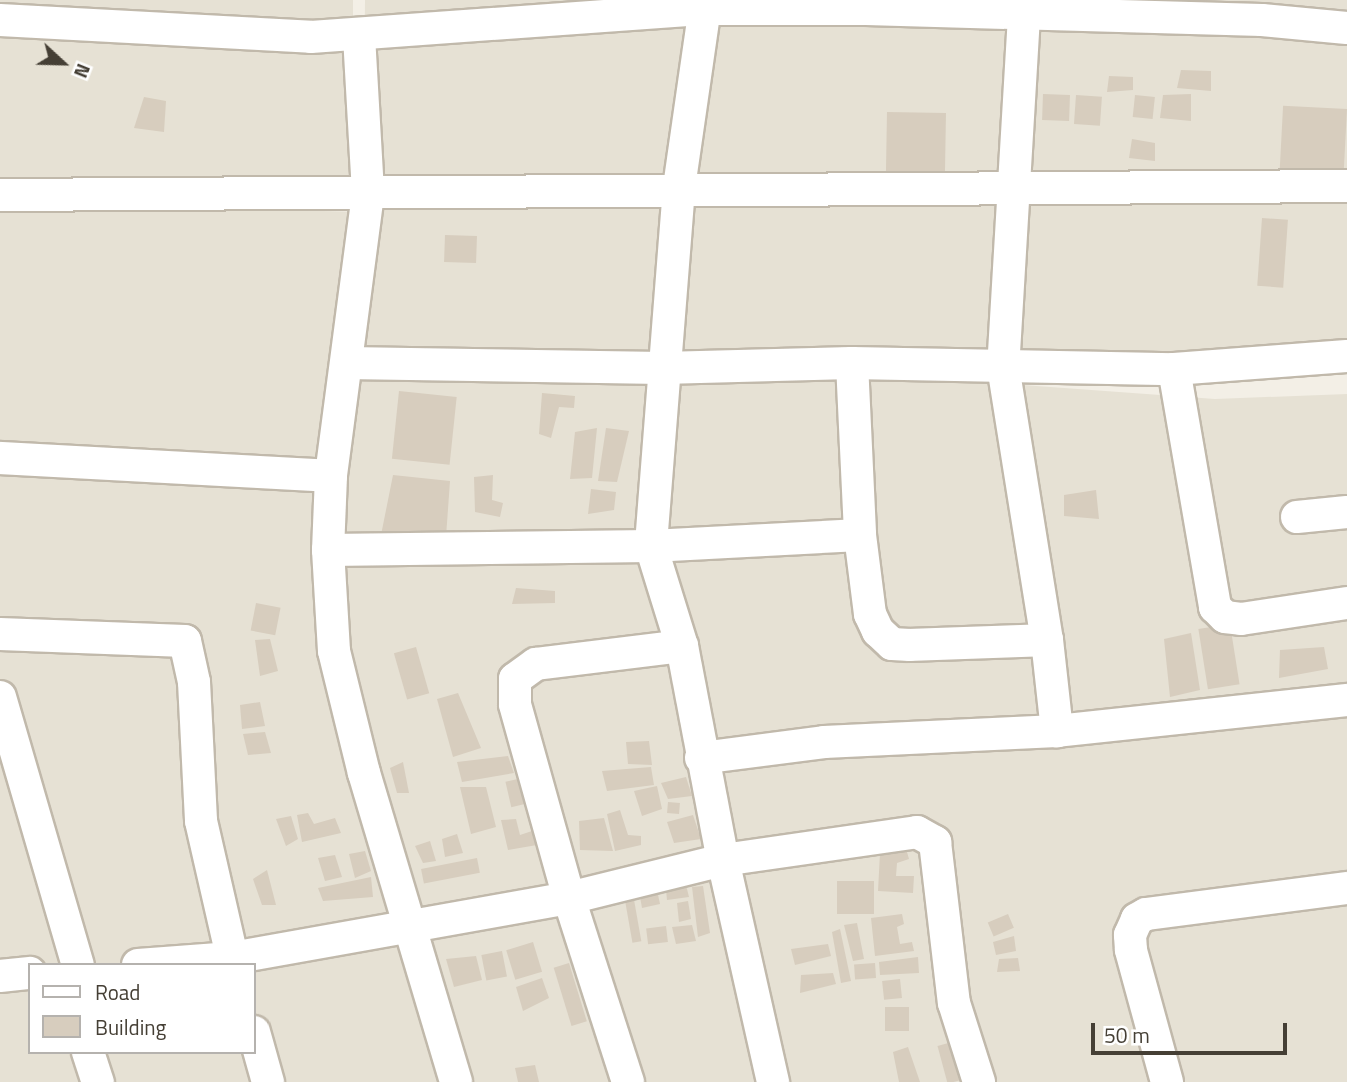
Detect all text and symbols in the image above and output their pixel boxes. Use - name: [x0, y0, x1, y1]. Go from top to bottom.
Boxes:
- north arrow: [28, 28, 98, 98]
- text: N: [67, 60, 99, 83]
- legend: [28, 963, 256, 1054]
- text: Road: [95, 976, 140, 1008]
- scale bar: [1095, 1009, 1291, 1052]
- text: Building: [95, 1011, 166, 1043]
- text: 50 m: [1104, 1019, 1150, 1051]

